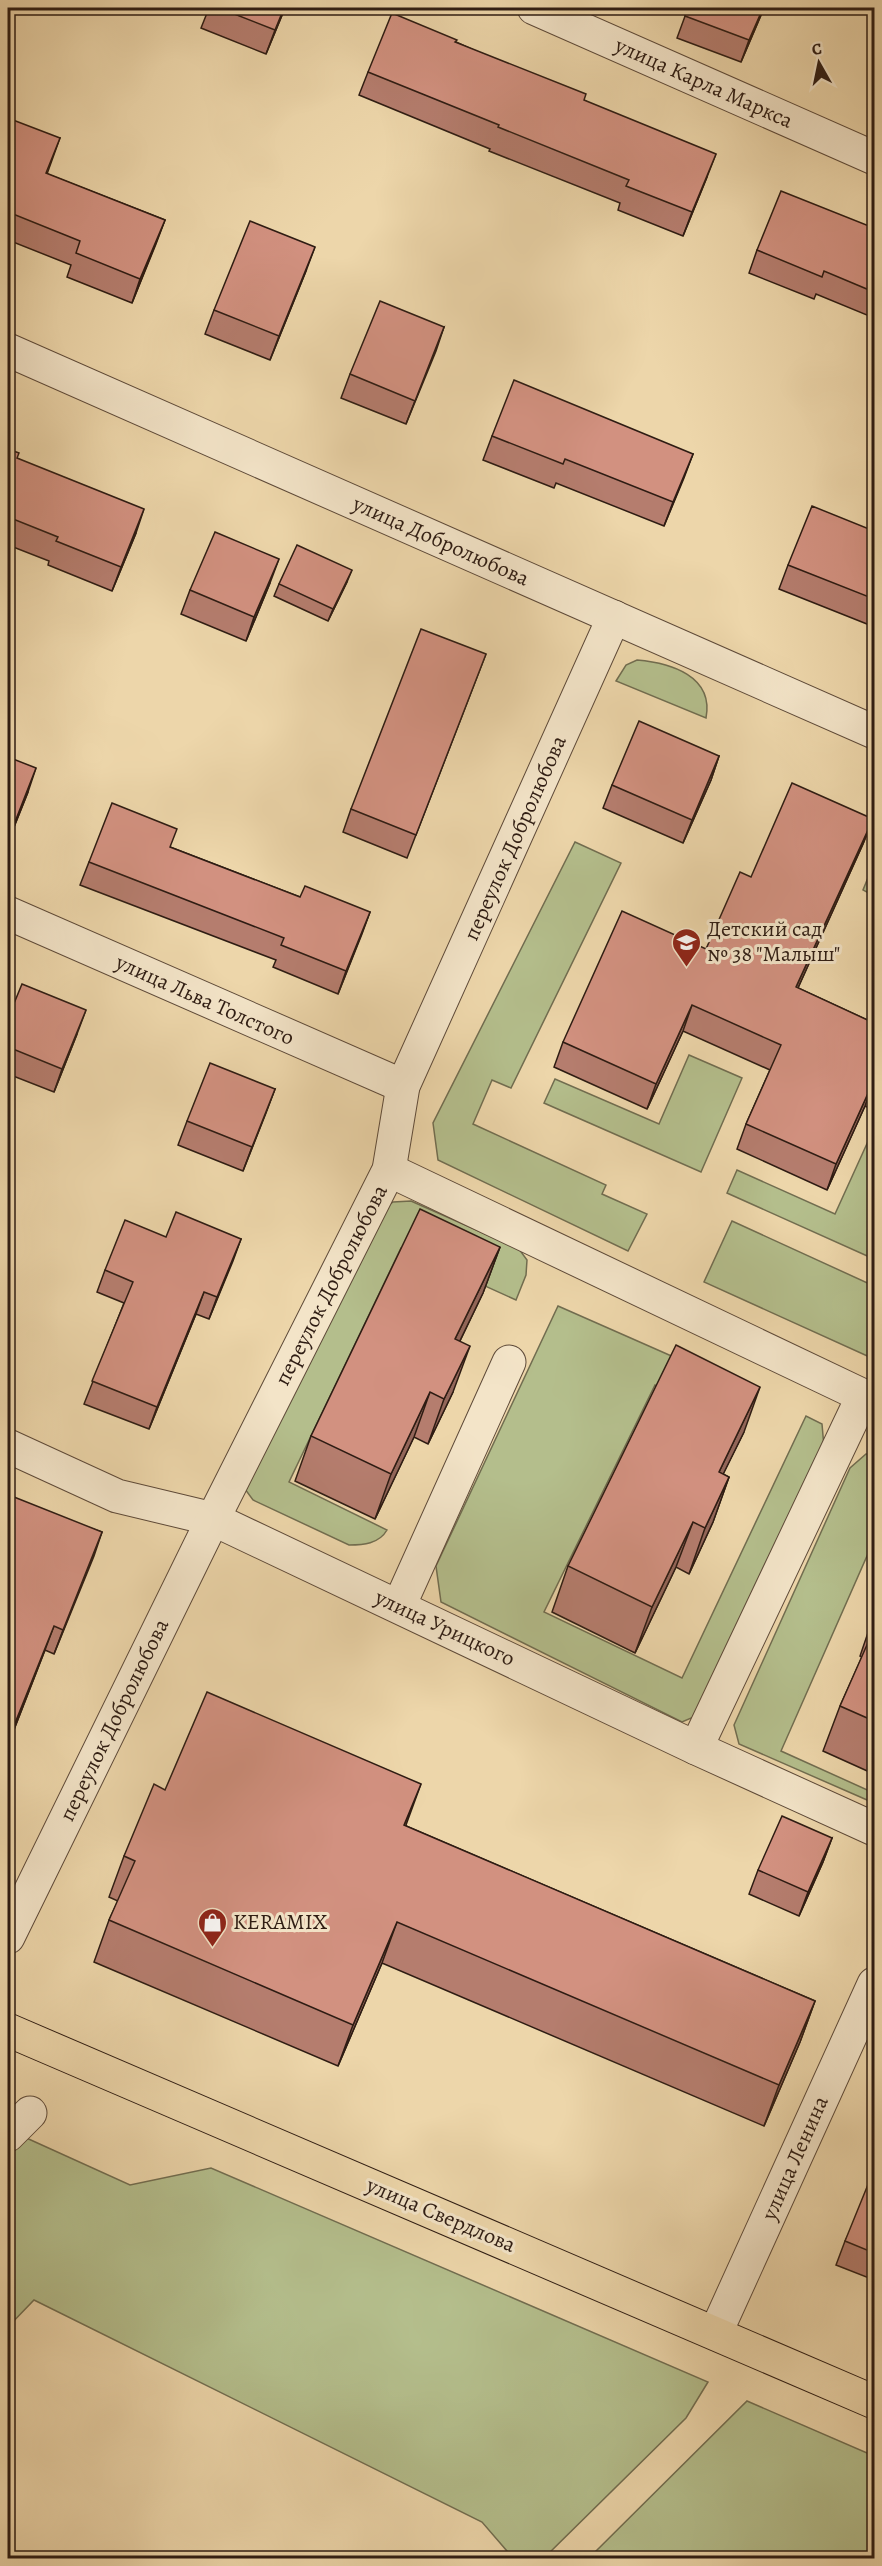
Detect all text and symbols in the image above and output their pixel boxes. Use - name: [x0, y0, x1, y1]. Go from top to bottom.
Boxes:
- street label: улица Карла Маркса: [609, 30, 799, 136]
- north arrow: [789, 33, 849, 93]
- text: С: [810, 38, 824, 61]
- street label: улица Добролюбова: [347, 488, 535, 594]
- street label: переулок Добролюбова: [456, 730, 574, 945]
- place label: Детский сад № 38 "Малыш": [707, 914, 840, 969]
- school or university icon: Детский сад № 38 "Малыш": [670, 926, 702, 968]
- street label: улица Льва Толстого: [110, 947, 299, 1053]
- street label: переулок Добролюбова: [267, 1179, 395, 1391]
- street label: улица Урицкого: [369, 1582, 520, 1674]
- street label: переулок Добролюбова: [52, 1613, 176, 1826]
- shop icon: KERAMIX: [196, 1906, 228, 1948]
- place label: KERAMIX: [233, 1907, 328, 1937]
- street label: улица Ленина: [754, 2090, 836, 2226]
- street label: улица Свердлова: [361, 2170, 521, 2260]

